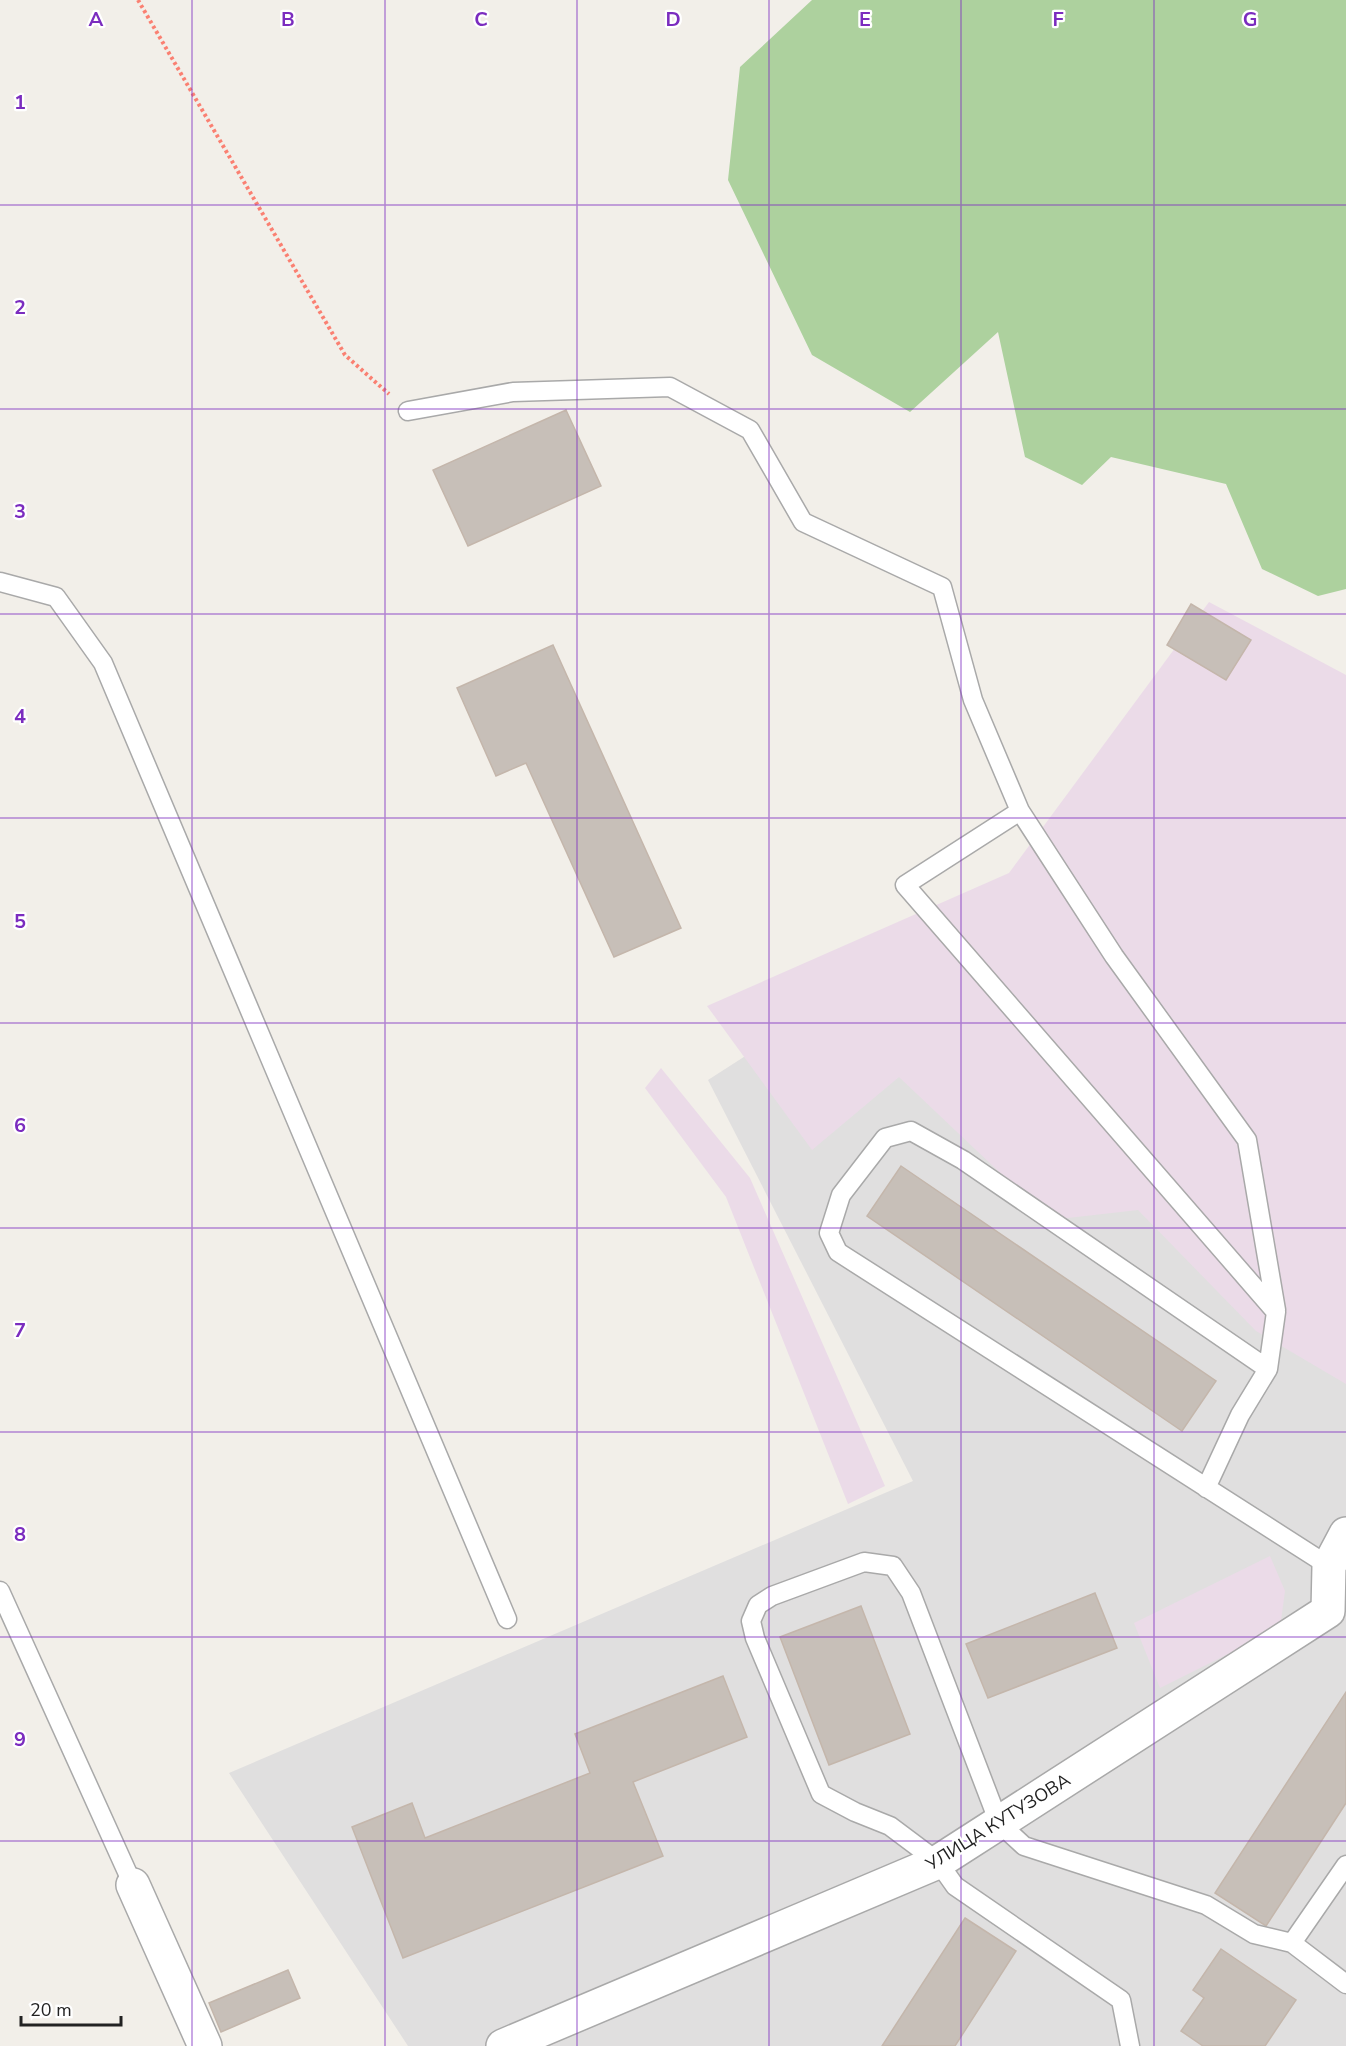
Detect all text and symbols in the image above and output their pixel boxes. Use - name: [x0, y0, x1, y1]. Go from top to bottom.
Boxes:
- text: A: [89, 6, 104, 33]
- text: B: [281, 6, 295, 33]
- text: C: [474, 6, 488, 33]
- text: D: [665, 6, 681, 33]
- text: E: [859, 6, 871, 33]
- text: F: [1052, 6, 1064, 33]
- text: G: [1243, 6, 1257, 33]
- text: 1: [14, 89, 26, 116]
- text: 2: [14, 294, 26, 321]
- text: 3: [14, 498, 26, 525]
- text: 4: [14, 703, 26, 730]
- text: 5: [14, 908, 26, 935]
- text: 6: [14, 1112, 26, 1139]
- text: 7: [14, 1317, 26, 1344]
- text: 8: [14, 1521, 26, 1548]
- text: 9: [14, 1726, 26, 1753]
- street label: УЛИЦА КУТУЗОВА: [920, 1768, 1075, 1877]
- scale bar: [21, 1989, 122, 2027]
- text: 20 m: [30, 1998, 72, 2022]

